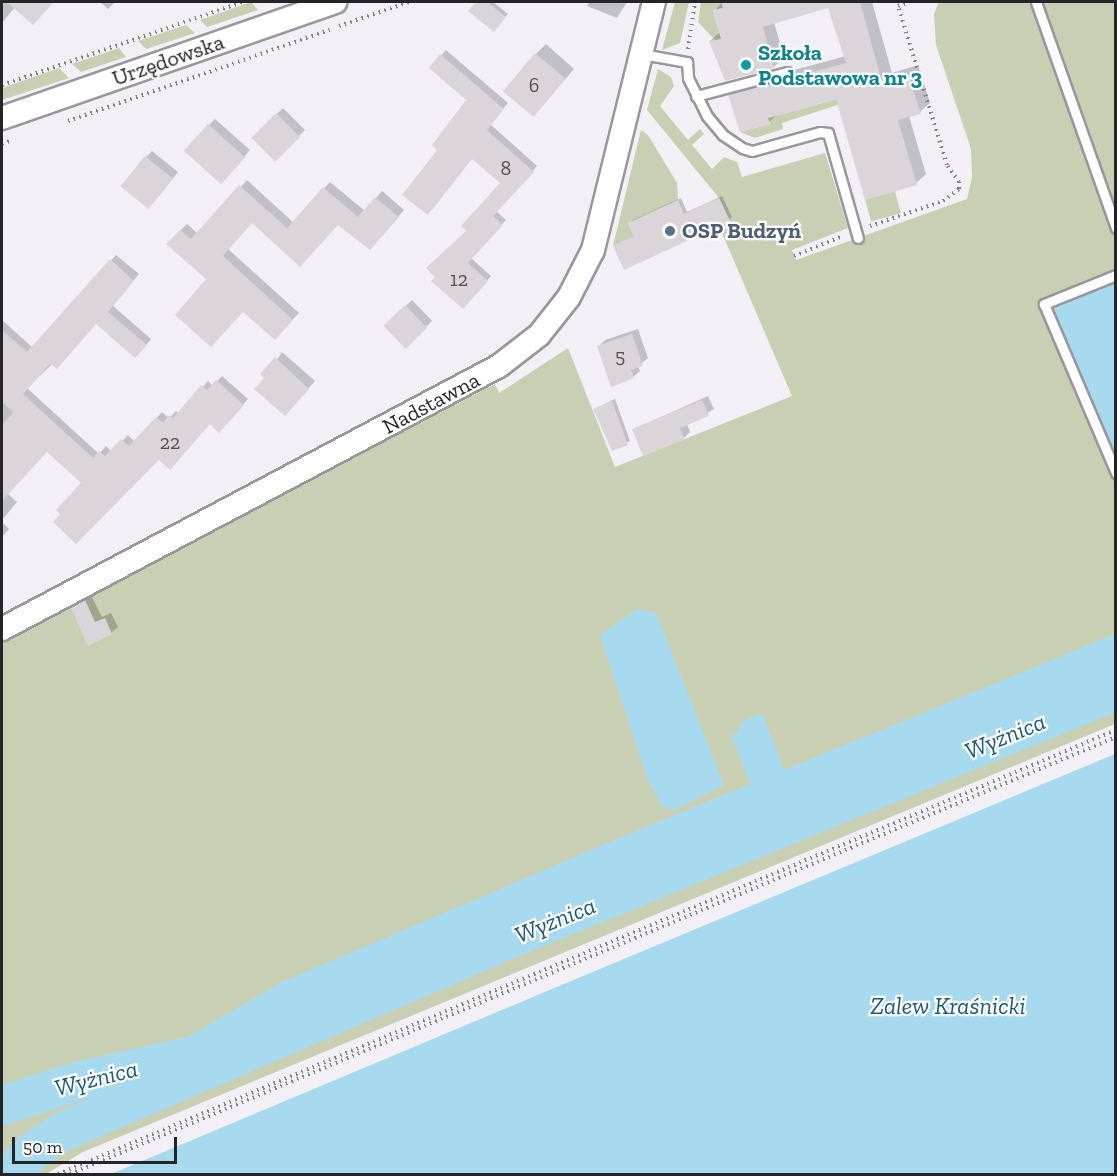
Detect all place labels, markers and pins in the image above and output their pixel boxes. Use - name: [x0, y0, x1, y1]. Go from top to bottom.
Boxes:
- place label: Szkoła Podstawowa nr 3: [758, 39, 923, 90]
- marker: Szkoła Podstawowa nr 3: [739, 58, 753, 72]
- place label: OSP Budzyń: [682, 218, 801, 244]
- marker: OSP Budzyń: [663, 224, 677, 238]

